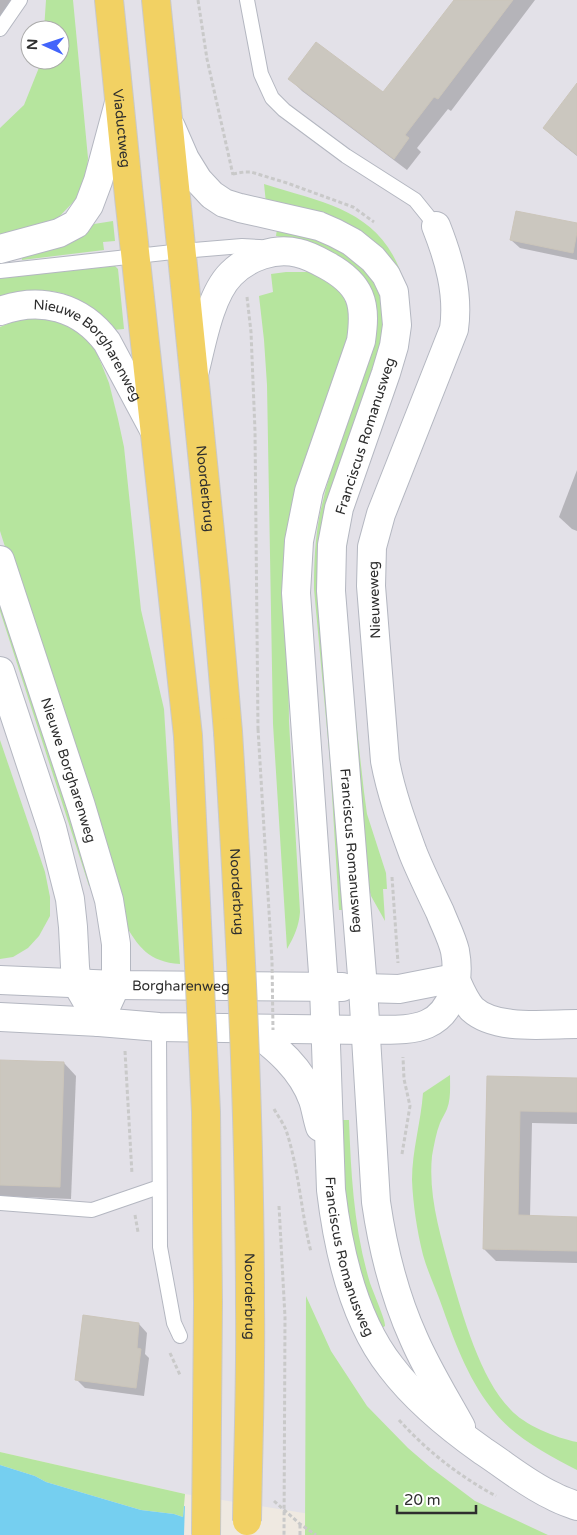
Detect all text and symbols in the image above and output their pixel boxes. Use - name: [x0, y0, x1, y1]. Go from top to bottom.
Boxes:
- north arrow: [20, 20, 70, 70]
- text: N: [24, 38, 41, 50]
- street label: Viaductweg: [109, 88, 134, 168]
- street label: Nieuwe Borgharenweg: [33, 296, 145, 404]
- street label: Franciscus Romanusweg: [332, 355, 399, 517]
- street label: Noorderbrug: [192, 444, 218, 533]
- street label: Nieuweweg: [365, 561, 384, 639]
- street label: Nieuwe Borgharenweg: [37, 695, 99, 845]
- street label: Franciscus Romanusweg: [336, 768, 367, 933]
- street label: Noorderbrug: [226, 848, 248, 936]
- street label: Borgharenweg: [132, 977, 230, 995]
- street label: Franciscus Romanusweg: [322, 1176, 378, 1339]
- street label: Noorderbrug: [241, 1253, 258, 1340]
- scale bar: [397, 1482, 476, 1514]
- text: 20 m: [404, 1491, 441, 1509]

